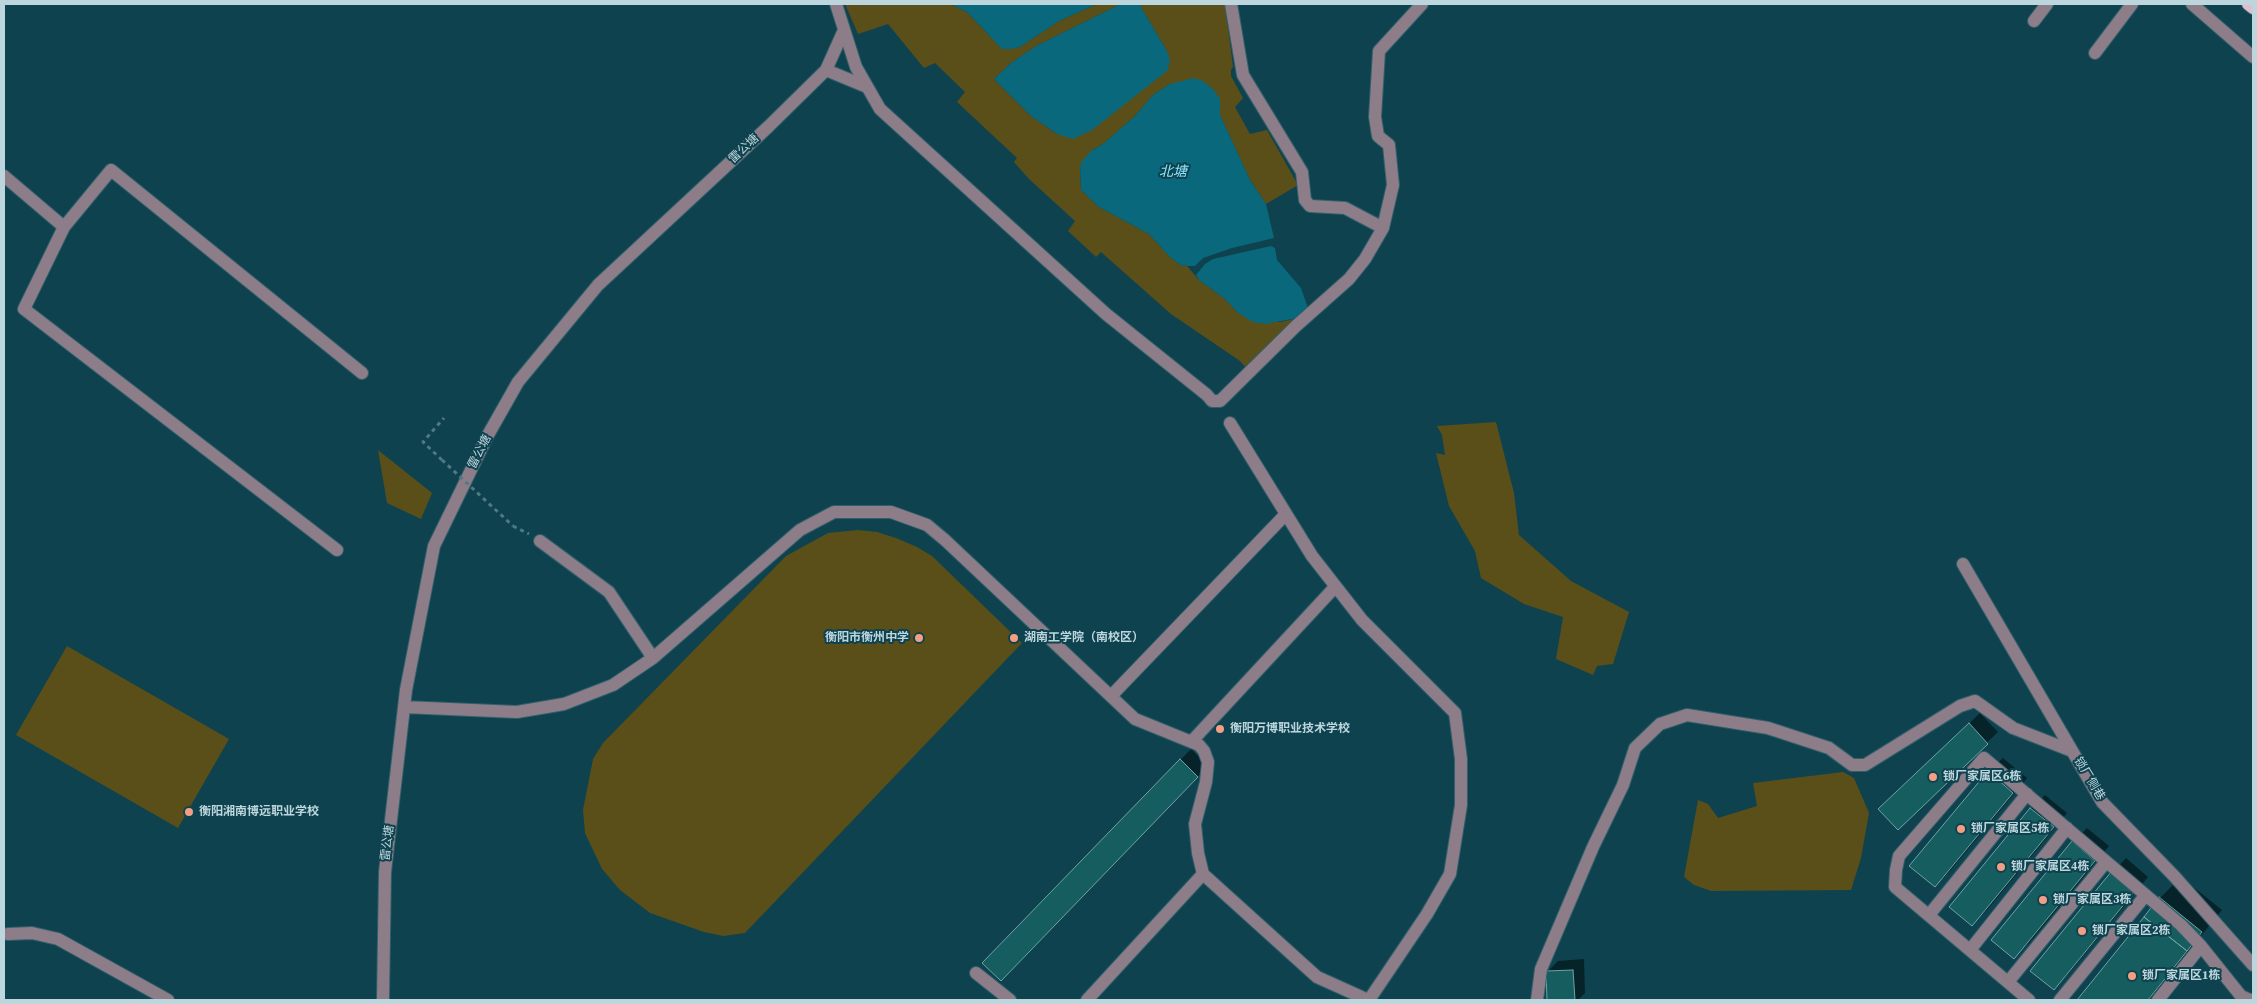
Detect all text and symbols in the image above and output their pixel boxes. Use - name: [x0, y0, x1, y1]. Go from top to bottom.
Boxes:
- street label: 雷公塘: [726, 131, 762, 167]
- water label: 北塘: [1159, 164, 1187, 180]
- street label: 雷公塘: [465, 433, 495, 471]
- place label: 衡阳市衡州中学: [825, 631, 909, 645]
- place label: 湖南工学院（南校区）: [1024, 631, 1144, 645]
- marker: 衡阳市衡州中学: [913, 632, 925, 644]
- marker: 湖南工学院（南校区）: [1008, 632, 1020, 644]
- place label: 衡阳万博职业技术学校: [1230, 722, 1350, 736]
- marker: 衡阳万博职业技术学校: [1214, 723, 1226, 735]
- street label: 锁厂侧巷: [2070, 755, 2108, 803]
- place label: 锁厂家属区6栋: [1943, 770, 2022, 784]
- marker: 锁厂家属区6栋: [1927, 771, 1939, 783]
- place label: 衡阳湘南博远职业学校: [199, 805, 319, 819]
- marker: 衡阳湘南博远职业学校: [183, 806, 195, 818]
- place label: 锁厂家属区5栋: [1971, 822, 2050, 836]
- marker: 锁厂家属区5栋: [1955, 823, 1967, 835]
- street label: 雷公塘: [379, 824, 397, 862]
- place label: 锁厂家属区4栋: [2011, 860, 2090, 874]
- marker: 锁厂家属区4栋: [1995, 861, 2007, 873]
- place label: 锁厂家属区3栋: [2053, 893, 2132, 907]
- marker: 锁厂家属区3栋: [2037, 894, 2049, 906]
- place label: 锁厂家属区2栋: [2092, 924, 2171, 938]
- marker: 锁厂家属区2栋: [2076, 925, 2088, 937]
- place label: 锁厂家属区1栋: [2142, 969, 2221, 983]
- marker: 锁厂家属区1栋: [2126, 970, 2138, 982]

